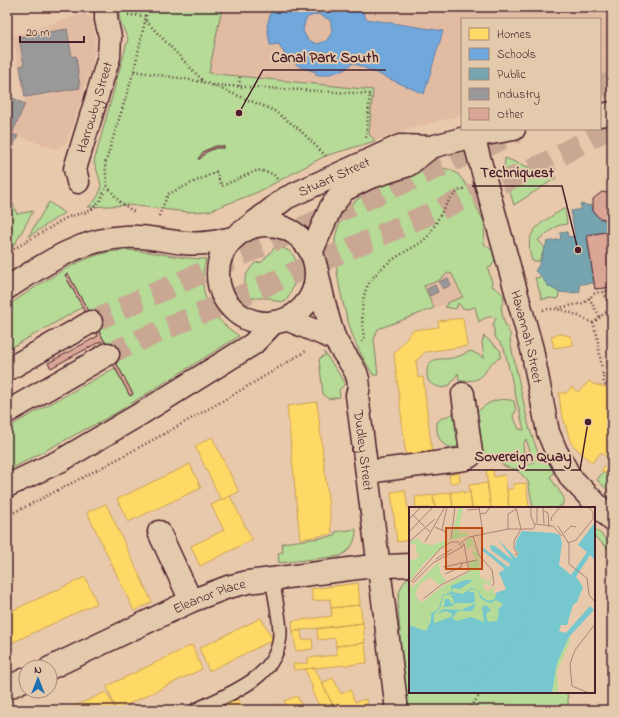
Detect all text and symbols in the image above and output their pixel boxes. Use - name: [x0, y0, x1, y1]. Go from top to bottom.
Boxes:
- scale bar: [20, 18, 84, 44]
- legend: [461, 18, 601, 130]
- text: 20 m: [26, 24, 49, 42]
- text: Homes: [497, 26, 531, 44]
- callout: Canal Park South: [263, 43, 386, 70]
- text: Schools: [497, 46, 536, 64]
- text: Canal Park South: [271, 47, 379, 69]
- street label: Harrowby Street: [71, 59, 119, 156]
- text: Public: [497, 66, 526, 84]
- text: Industry: [497, 86, 540, 105]
- text: Other: [497, 106, 524, 124]
- street label: Stuart Street: [295, 152, 374, 203]
- callout: Techniquest: [472, 159, 562, 186]
- text: Techniquest: [480, 162, 555, 184]
- street label: Havannah Street: [504, 288, 547, 386]
- street label: Dudley Street: [347, 408, 378, 493]
- callout: Sovereign Quay: [467, 443, 580, 470]
- text: Sovereign Quay: [475, 446, 572, 470]
- inset map: [409, 507, 595, 693]
- street label: Eleanor Place: [170, 574, 249, 620]
- north arrow: [18, 659, 58, 699]
- text: N: [34, 662, 42, 678]

